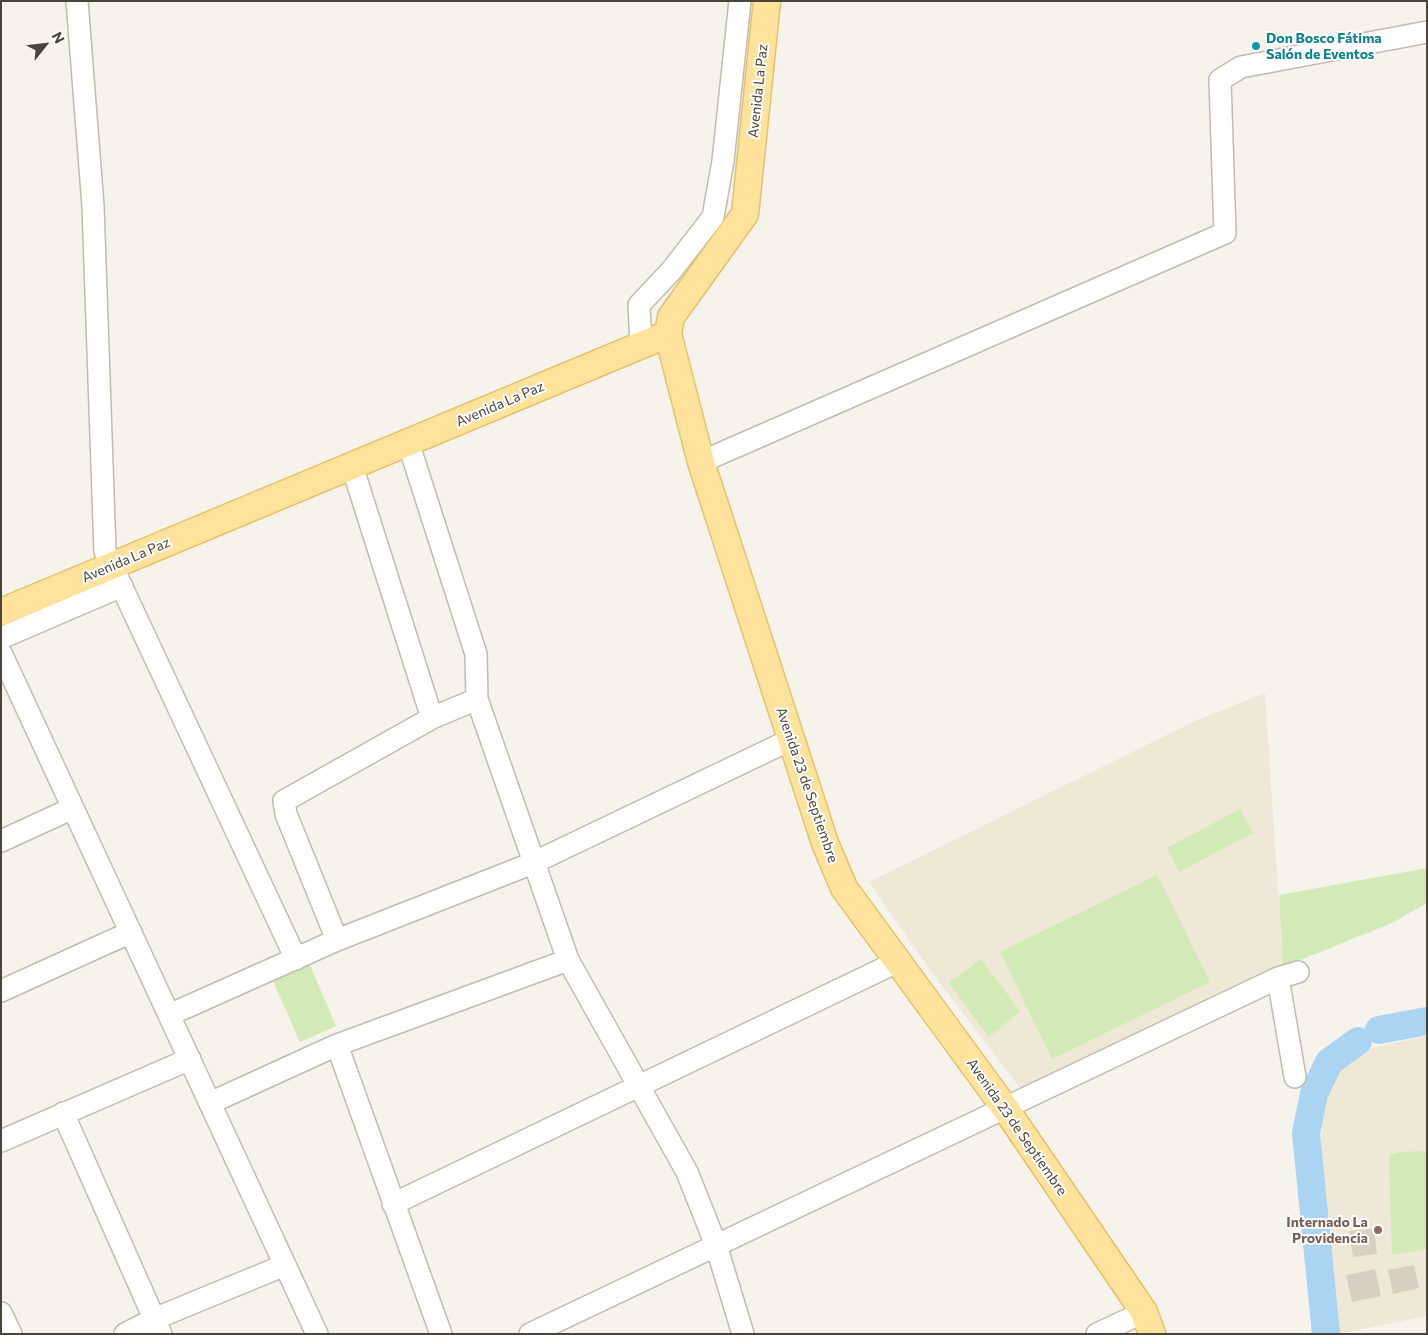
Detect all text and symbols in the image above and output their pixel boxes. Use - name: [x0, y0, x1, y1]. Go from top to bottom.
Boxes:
- north arrow: [20, 20, 70, 70]
- text: N: [49, 29, 69, 46]
- place label: Don Bosco Fátima Salón de Eventos: [1266, 30, 1382, 62]
- marker: Don Bosco Fátima Salón de Eventos: [1250, 40, 1262, 52]
- street label: Avenida La Paz: [745, 43, 771, 139]
- street label: Avenida La Paz: [453, 378, 547, 430]
- street label: Avenida La Paz: [79, 534, 173, 586]
- street label: Avenida 23 de Septiembre: [772, 705, 842, 865]
- street label: Avenida 23 de Septiembre: [963, 1055, 1071, 1199]
- place label: Internado La Providencia: [1286, 1214, 1368, 1246]
- marker: Internado La Providencia: [1372, 1224, 1384, 1236]

